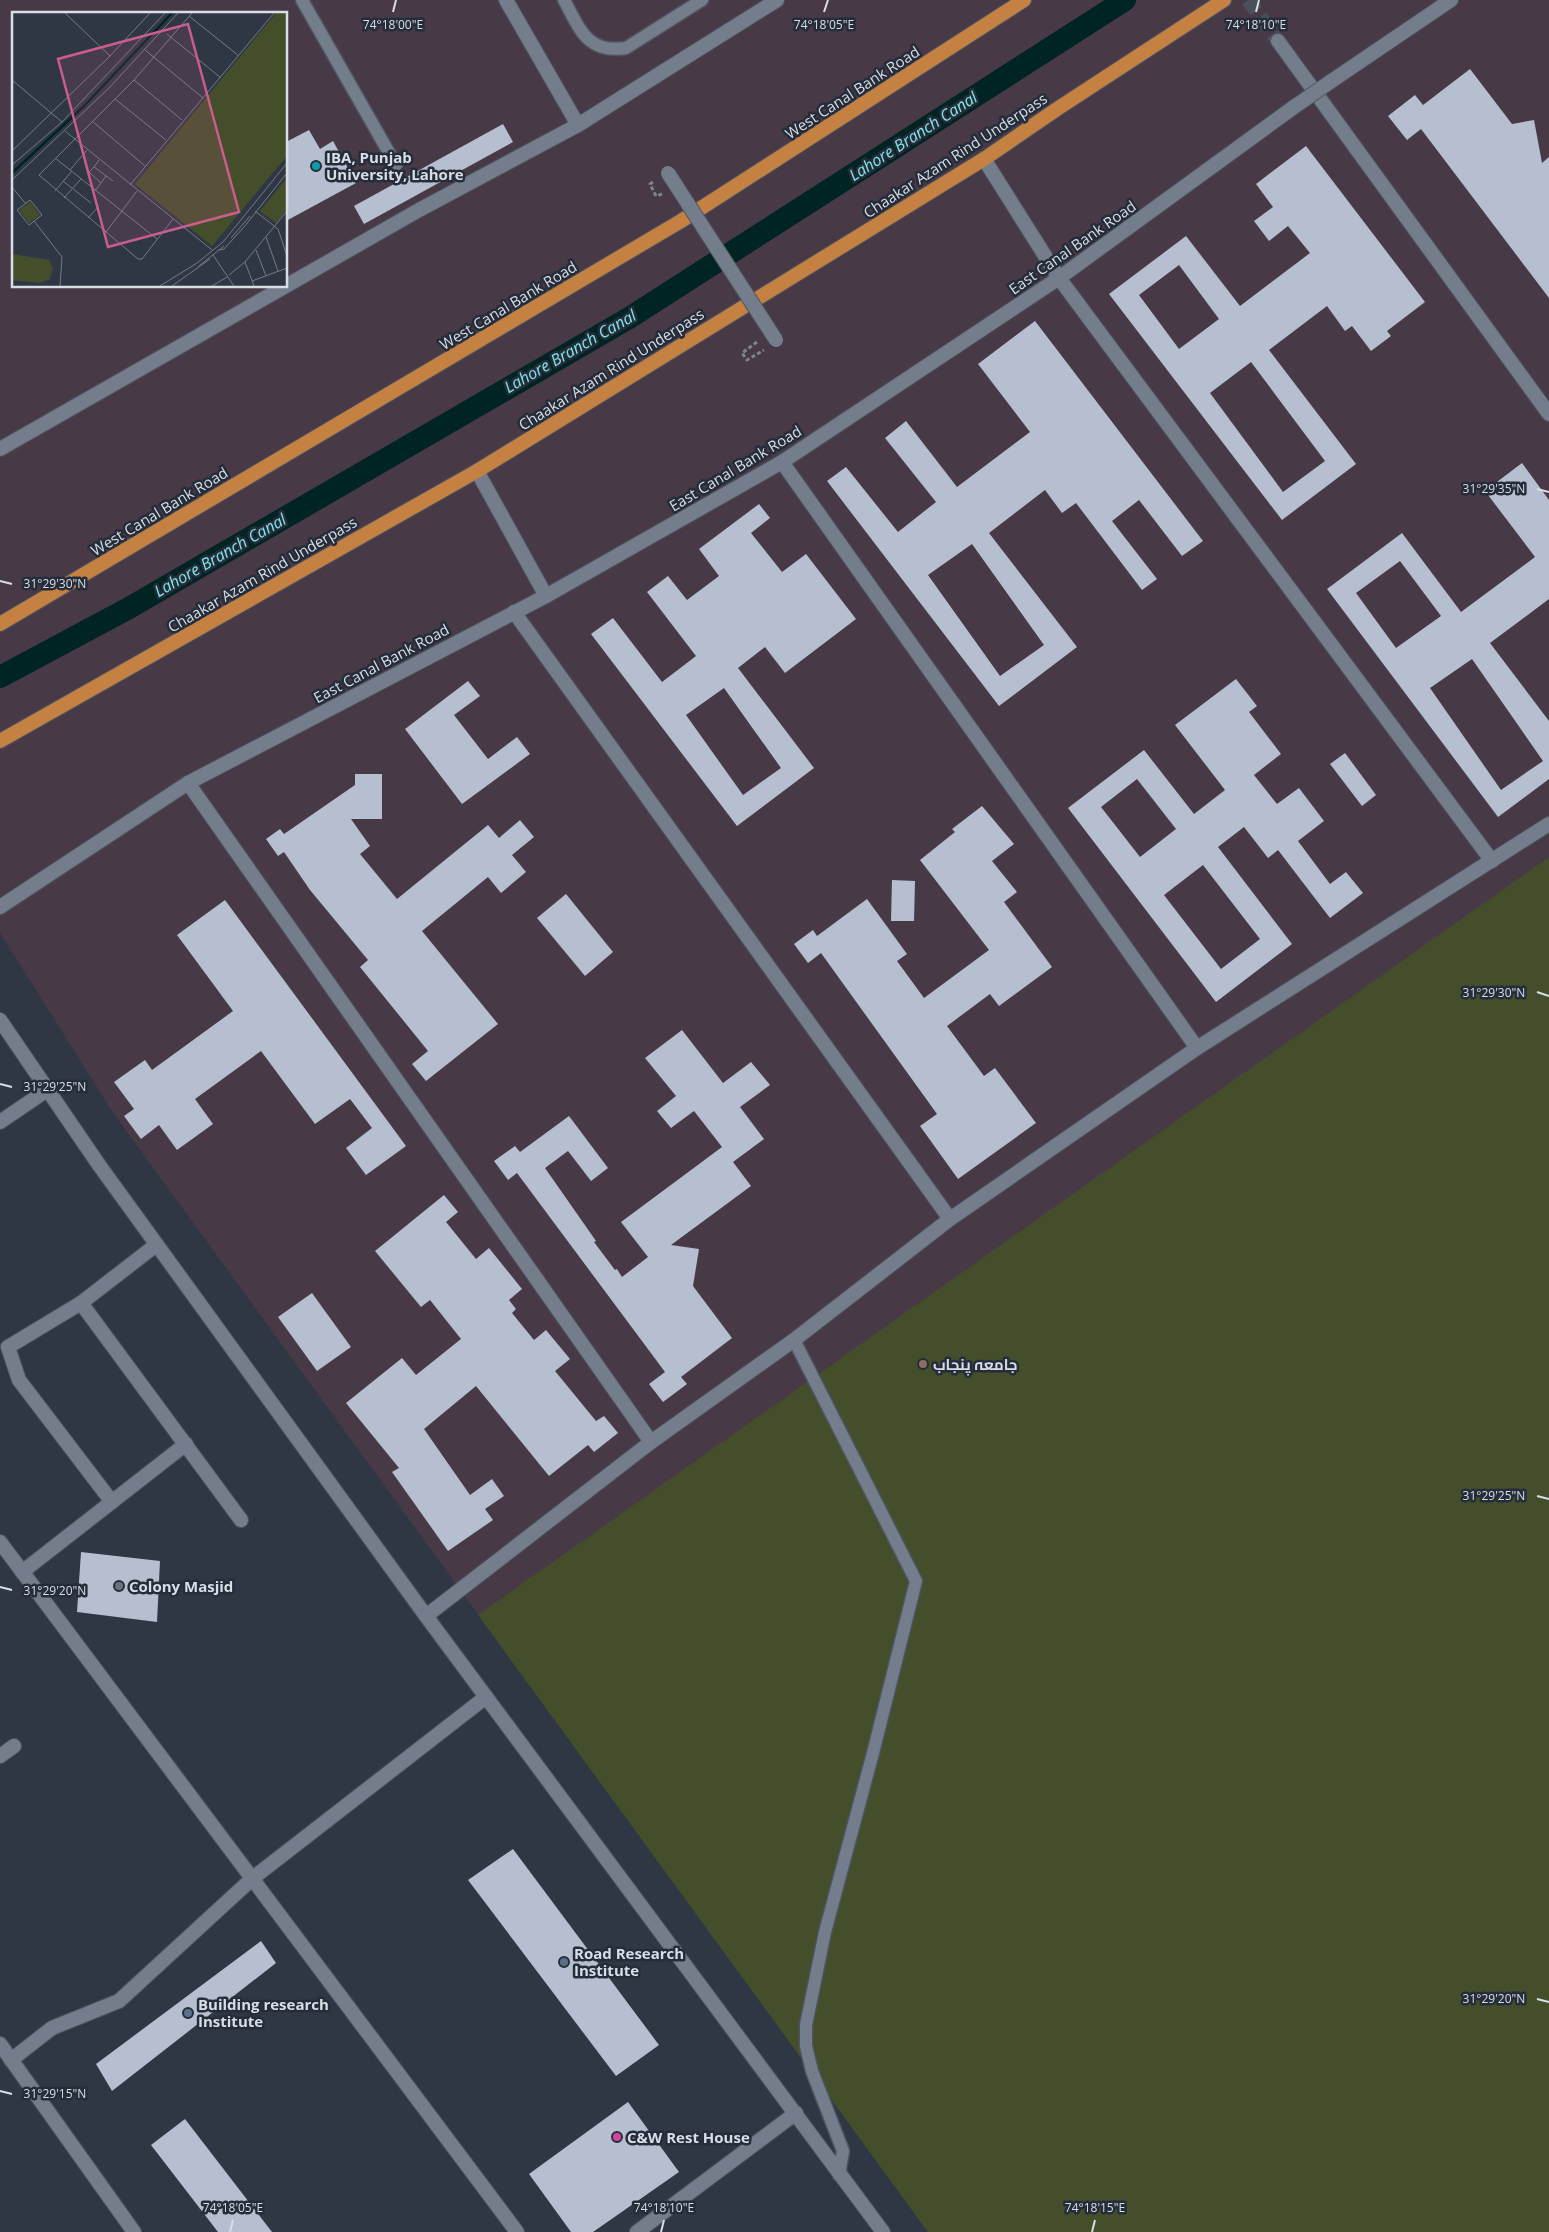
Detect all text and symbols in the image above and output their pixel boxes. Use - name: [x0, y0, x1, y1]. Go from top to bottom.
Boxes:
- inset map: [12, 12, 288, 288]
- text: 74°18'00"E: [363, 16, 423, 33]
- text: 74°18'05"E: [794, 16, 854, 33]
- text: 74°18'10"E: [1226, 16, 1286, 33]
- street label: West Canal Bank Road: [781, 41, 923, 143]
- water label: Lahore Branch Canal: [845, 86, 982, 186]
- street label: Chaakar Azam Rind Underpass: [859, 88, 1051, 222]
- place label: IBA, Punjab University, Lahore: [326, 147, 464, 184]
- marker: IBA, Punjab University, Lahore: [310, 160, 322, 172]
- street label: East Canal Bank Road: [1004, 196, 1140, 298]
- street label: West Canal Bank Road: [436, 256, 580, 354]
- water label: Lahore Branch Canal: [500, 304, 641, 398]
- street label: Chaakar Azam Rind Underpass: [514, 304, 708, 434]
- street label: East Canal Bank Road: [665, 421, 805, 515]
- street label: West Canal Bank Road: [87, 462, 231, 560]
- text: 31°29'35"N: [1463, 480, 1525, 497]
- water label: Lahore Branch Canal: [150, 508, 291, 602]
- street label: Chaakar Azam Rind Underpass: [164, 512, 360, 636]
- text: 31°29'30"N: [24, 575, 86, 592]
- street label: East Canal Bank Road: [310, 619, 452, 707]
- text: 31°29'30"N: [1463, 984, 1525, 1001]
- text: 31°29'25"N: [24, 1078, 86, 1095]
- place label: جامعہ پنجاب: [933, 1354, 1017, 1376]
- marker: جامعہ پنجاب: [917, 1358, 929, 1370]
- text: 31°29'25"N: [1463, 1487, 1525, 1504]
- place label: Colony Masjid: [129, 1576, 233, 1596]
- marker: Colony Masjid: [113, 1580, 125, 1592]
- text: 31°29'20"N: [24, 1582, 86, 1599]
- place label: Road Research Institute: [574, 1943, 684, 1980]
- marker: Road Research Institute: [558, 1956, 570, 1968]
- text: 31°29'20"N: [1463, 1990, 1525, 2007]
- place label: Building research Institute: [198, 1994, 329, 2031]
- marker: Building research Institute: [182, 2007, 194, 2019]
- text: 31°29'15"N: [24, 2085, 86, 2102]
- place label: C&W Rest House: [627, 2127, 750, 2147]
- marker: C&W Rest House: [611, 2131, 623, 2143]
- text: 74°18'05"E: [203, 2199, 263, 2216]
- text: 74°18'10"E: [634, 2199, 694, 2216]
- text: 74°18'15"E: [1065, 2199, 1125, 2216]

